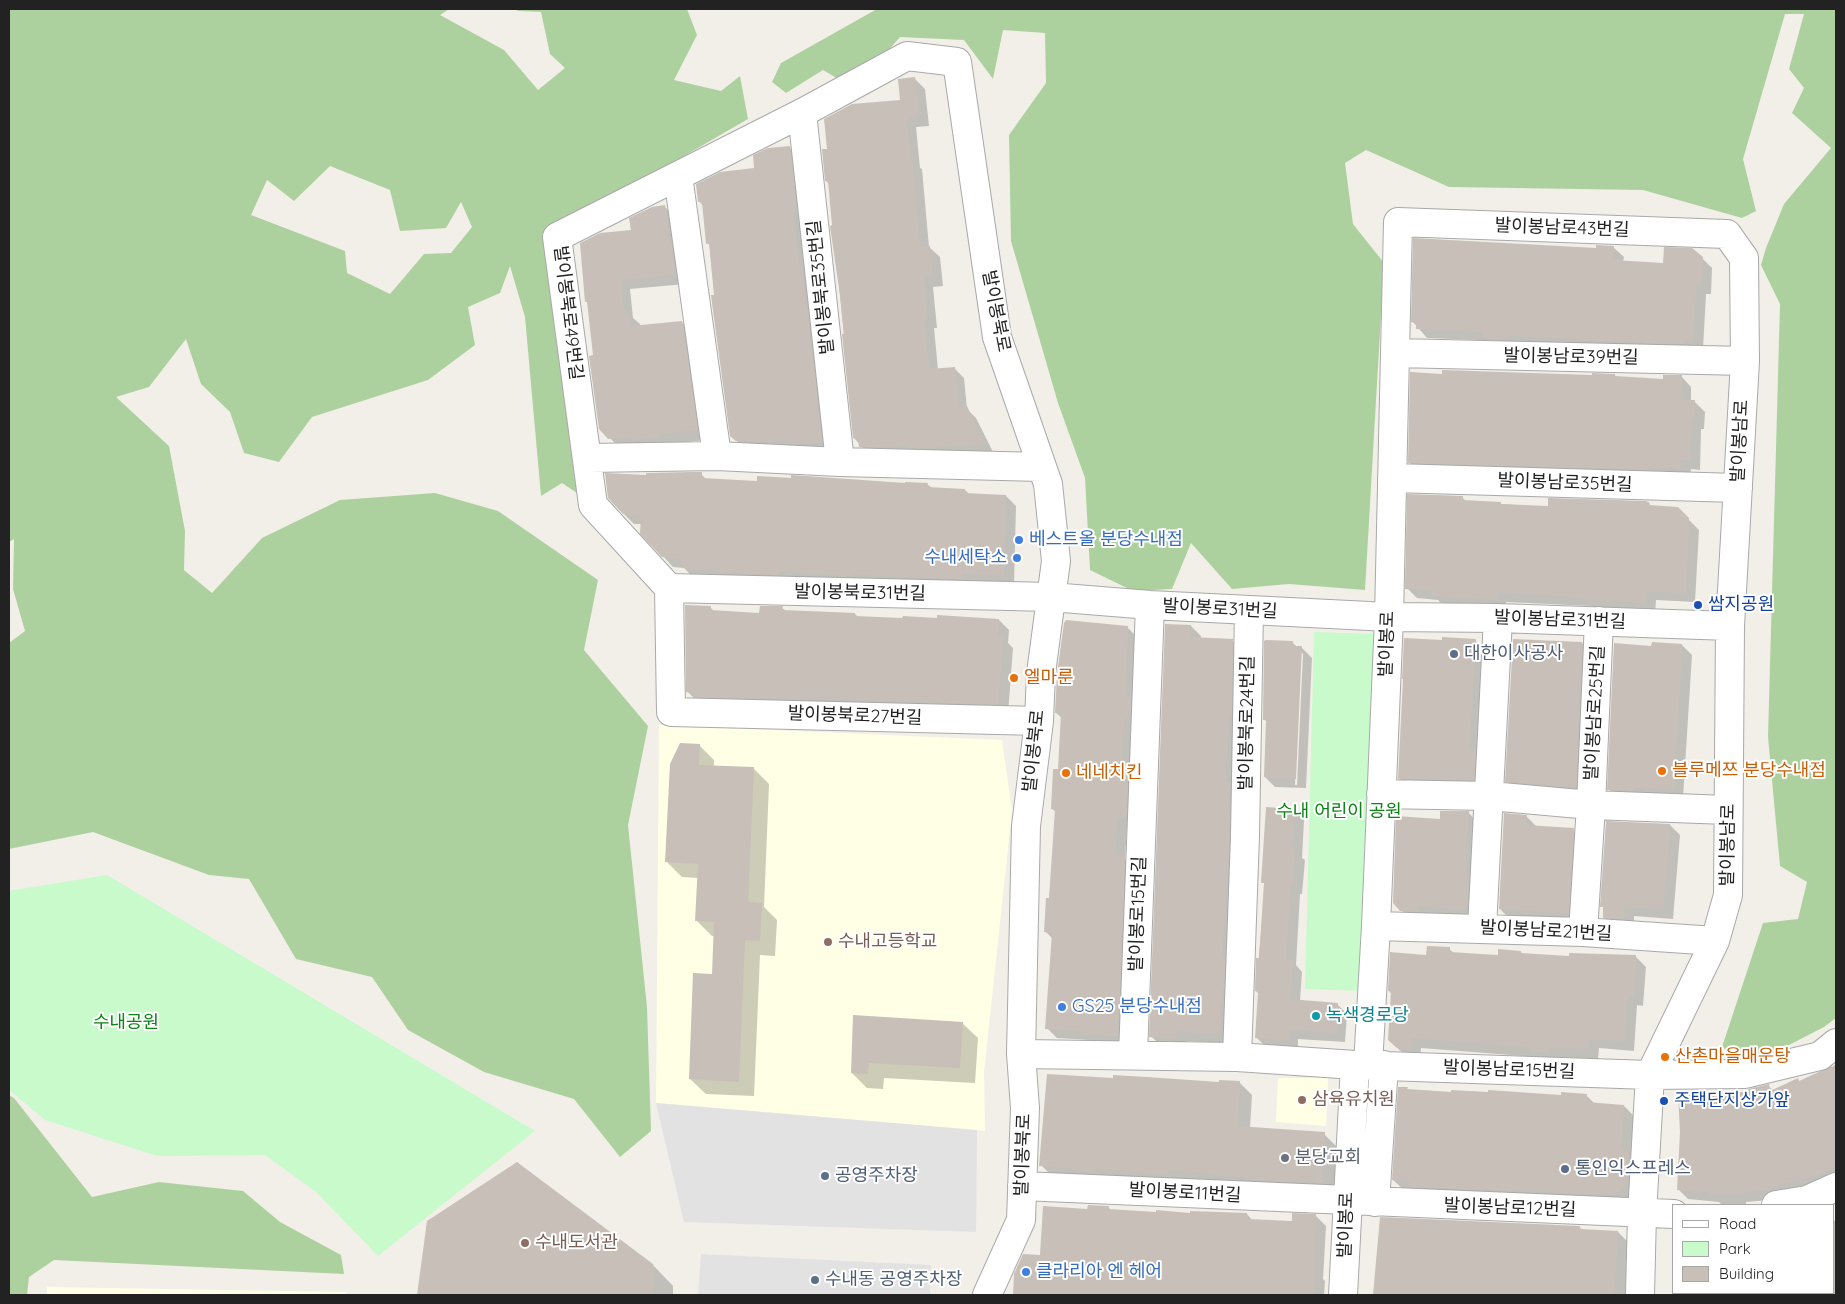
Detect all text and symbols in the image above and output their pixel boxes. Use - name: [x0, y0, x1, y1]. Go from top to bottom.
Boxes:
- street label: 발이봉남로43번길: [1494, 215, 1630, 241]
- street label: 발이봉북로35번길: [803, 219, 839, 355]
- street label: 발이봉북로49번길: [549, 245, 587, 381]
- street label: 발이봉북로: [977, 268, 1015, 354]
- street label: 발이봉남로39번길: [1503, 345, 1639, 369]
- street label: 발이봉남로: [1727, 399, 1753, 483]
- street label: 발이봉남로35번길: [1497, 470, 1633, 496]
- place label: 베스트올 분당수내점: [1029, 529, 1183, 551]
- marker: 베스트올 분당수내점: [1013, 534, 1025, 546]
- place label: 수내세탁소: [924, 547, 1007, 569]
- marker: 수내세탁소: [1011, 552, 1023, 564]
- street label: 발이봉북로31번길: [794, 581, 926, 605]
- place label: 쌈지공원: [1708, 594, 1774, 616]
- street label: 발이봉로31번길: [1162, 595, 1278, 623]
- marker: 쌈지공원: [1692, 599, 1704, 611]
- street label: 발이봉남로31번길: [1494, 607, 1626, 633]
- street label: 발이봉로: [1375, 611, 1399, 677]
- place label: 대한이사공사: [1464, 643, 1563, 665]
- street label: 발이봉남로25번길: [1581, 645, 1609, 781]
- marker: 대한이사공사: [1448, 648, 1460, 660]
- street label: 발이봉북로24번길: [1235, 655, 1259, 791]
- place label: 엘마룬: [1024, 667, 1074, 689]
- marker: 엘마룬: [1008, 672, 1020, 684]
- street label: 발이봉북로27번길: [787, 703, 923, 729]
- street label: 발이봉북로: [1019, 709, 1049, 793]
- place label: 블루메쯔 분당수내점: [1672, 760, 1826, 782]
- place label: 네네치킨: [1076, 762, 1142, 784]
- marker: 블루메쯔 분당수내점: [1656, 765, 1668, 777]
- marker: 네네치킨: [1060, 767, 1072, 779]
- park label: 수내 어린이 공원: [1276, 801, 1402, 823]
- street label: 발이봉남로: [1716, 803, 1740, 887]
- street label: 발이봉로15번길: [1125, 856, 1151, 972]
- street label: 발이봉남로21번길: [1479, 917, 1613, 945]
- place label: 수내고등학교: [838, 931, 937, 953]
- marker: 수내고등학교: [822, 936, 834, 948]
- place label: GS25 분당수내점: [1072, 996, 1202, 1018]
- marker: GS25 분당수내점: [1056, 1001, 1068, 1013]
- place label: 녹색경로당: [1326, 1005, 1409, 1027]
- marker: 녹색경로당: [1310, 1010, 1322, 1022]
- park label: 수내공원: [93, 1012, 159, 1034]
- place label: 산촌마을매운탕: [1675, 1046, 1791, 1068]
- marker: 산촌마을매운탕: [1659, 1051, 1671, 1063]
- street label: 발이봉남로15번길: [1442, 1057, 1576, 1083]
- place label: 삼육유치원: [1312, 1089, 1395, 1111]
- place label: 주택단지상가앞: [1674, 1090, 1790, 1112]
- marker: 삼육유치원: [1296, 1094, 1308, 1106]
- marker: 주택단지상가앞: [1658, 1095, 1670, 1107]
- street label: 발이봉북로: [1011, 1113, 1035, 1197]
- place label: 분당교회: [1295, 1147, 1361, 1169]
- marker: 분당교회: [1279, 1152, 1291, 1164]
- place label: 통인익스프레스: [1575, 1158, 1691, 1180]
- marker: 통인익스프레스: [1559, 1163, 1571, 1175]
- place label: 공영주차장: [835, 1165, 918, 1187]
- marker: 공영주차장: [819, 1170, 831, 1182]
- street label: 발이봉로11번길: [1128, 1179, 1242, 1207]
- street label: 발이봉로: [1334, 1192, 1358, 1258]
- street label: 발이봉남로12번길: [1443, 1195, 1577, 1221]
- legend: [1672, 1204, 1835, 1294]
- text: Road: [1719, 1214, 1756, 1233]
- place label: 수내도서관: [535, 1232, 618, 1254]
- marker: 수내도서관: [519, 1237, 531, 1249]
- text: Park: [1719, 1239, 1751, 1258]
- place label: 클라리아 엔 헤어: [1036, 1261, 1162, 1283]
- text: Building: [1719, 1264, 1774, 1283]
- marker: 클라리아 엔 헤어: [1020, 1266, 1032, 1278]
- place label: 수내동 공영주차장: [825, 1269, 962, 1291]
- marker: 수내동 공영주차장: [809, 1274, 821, 1286]

